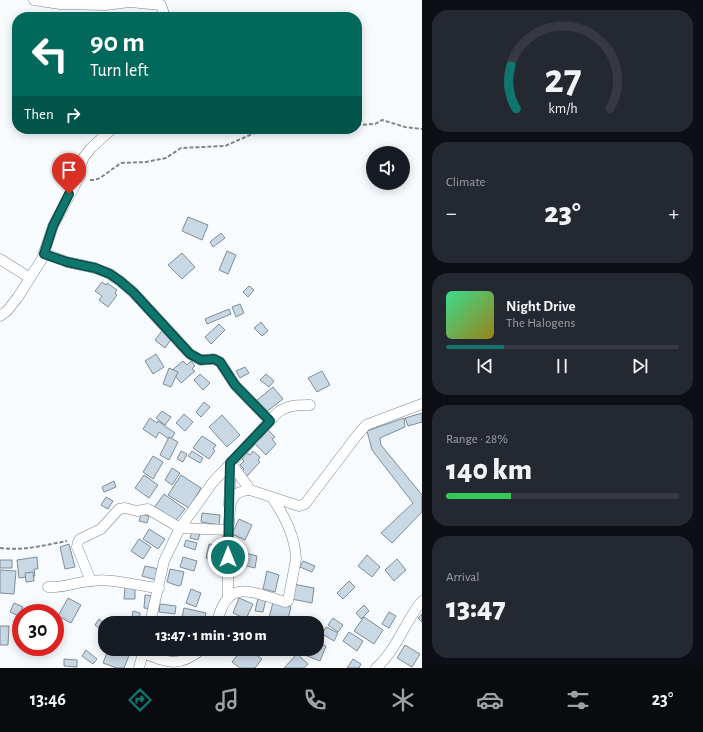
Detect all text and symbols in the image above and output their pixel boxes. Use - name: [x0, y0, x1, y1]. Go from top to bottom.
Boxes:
- icon: left: [24, 28, 76, 80]
- text: 90 m: [90, 29, 145, 57]
- text: 27: [544, 59, 581, 100]
- text: Turn left: [90, 62, 149, 80]
- text: km/h: [548, 101, 577, 115]
- icon: right: [62, 104, 84, 126]
- text: Then: [24, 107, 54, 122]
- map controls: [366, 146, 410, 190]
- button: sound: [366, 146, 410, 190]
- pin: [52, 153, 86, 194]
- icon: arrive: [58, 159, 80, 181]
- text: Climate: [446, 176, 485, 189]
- text: 23°: [544, 198, 581, 228]
- text: −: [446, 202, 457, 224]
- text: +: [668, 202, 679, 224]
- text: Night Drive: [506, 299, 576, 314]
- text: The Halogens: [506, 317, 575, 330]
- icon: previous: [474, 355, 496, 377]
- icon: pause: [551, 355, 573, 377]
- icon: next: [629, 355, 651, 377]
- text: Range · 28%: [446, 433, 508, 446]
- text: 140 km: [446, 455, 532, 485]
- position arrow: [207, 536, 249, 578]
- text: Arrival: [446, 571, 479, 584]
- text: 13:47: [446, 593, 506, 623]
- speed limit sign: 30: [12, 604, 64, 656]
- text: 13:47 · 1 min · 310 m: [155, 628, 267, 643]
- icon: directions: [126, 686, 154, 714]
- icon: music: [213, 686, 241, 714]
- icon: phone: [301, 686, 329, 714]
- icon: climate: [389, 686, 417, 714]
- icon: car: [476, 686, 504, 714]
- icon: filters: [564, 686, 592, 714]
- text: 13:46: [30, 691, 66, 709]
- text: 23°: [652, 691, 673, 709]

